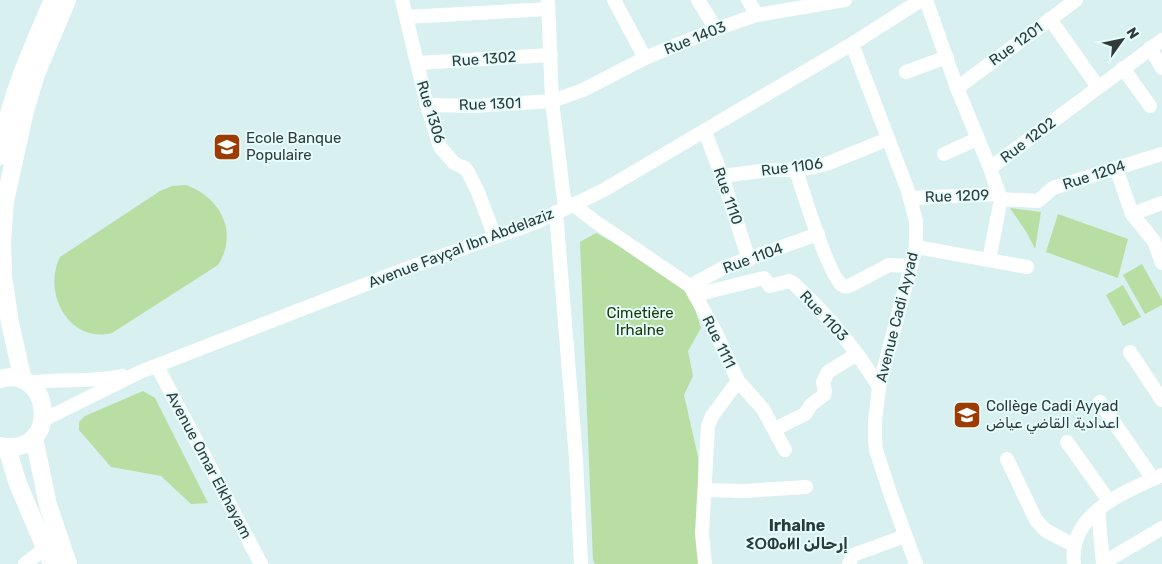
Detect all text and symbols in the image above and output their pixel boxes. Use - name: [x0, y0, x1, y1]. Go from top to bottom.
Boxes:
- north arrow: [1097, 15, 1147, 65]
- street label: Rue 1403: [661, 17, 729, 59]
- street label: Rue 1201: [986, 18, 1046, 70]
- text: N: [1123, 24, 1142, 42]
- street label: Rue 1302: [451, 48, 517, 70]
- street label: Rue 1306: [413, 78, 449, 146]
- street label: Rue 1301: [459, 94, 521, 114]
- street label: Rue 1202: [997, 113, 1059, 167]
- place label: Ecole Banque Populaire: [246, 129, 341, 164]
- school or university icon: Ecole Banque Populaire: [212, 132, 242, 162]
- street label: Rue 1106: [760, 154, 824, 180]
- street label: Rue 1204: [1060, 156, 1128, 194]
- street label: Rue 1110: [710, 165, 746, 227]
- street label: Rue 1209: [924, 186, 990, 206]
- street label: Avenue Fayçal Ibn Abdelaziz: [366, 204, 557, 292]
- street label: Rue 1104: [720, 239, 786, 277]
- street label: Avenue Cadi Ayyad: [872, 250, 922, 384]
- street label: Rue 1103: [796, 287, 852, 345]
- park label: Cimetière Irhalne: [606, 304, 674, 339]
- street label: Rue 1111: [698, 313, 740, 371]
- street label: Avenue Omar Elkhayam: [162, 388, 256, 542]
- place label: Collège Cadi Ayyad اعدادية القاضي عياض: [986, 397, 1120, 435]
- school or university icon: Collège Cadi Ayyad اعدادية القاضي عياض: [952, 400, 982, 430]
- district label: Irhalne ⵉⵔⵀⴰⵍⵏ إرحالن: [746, 516, 848, 554]

